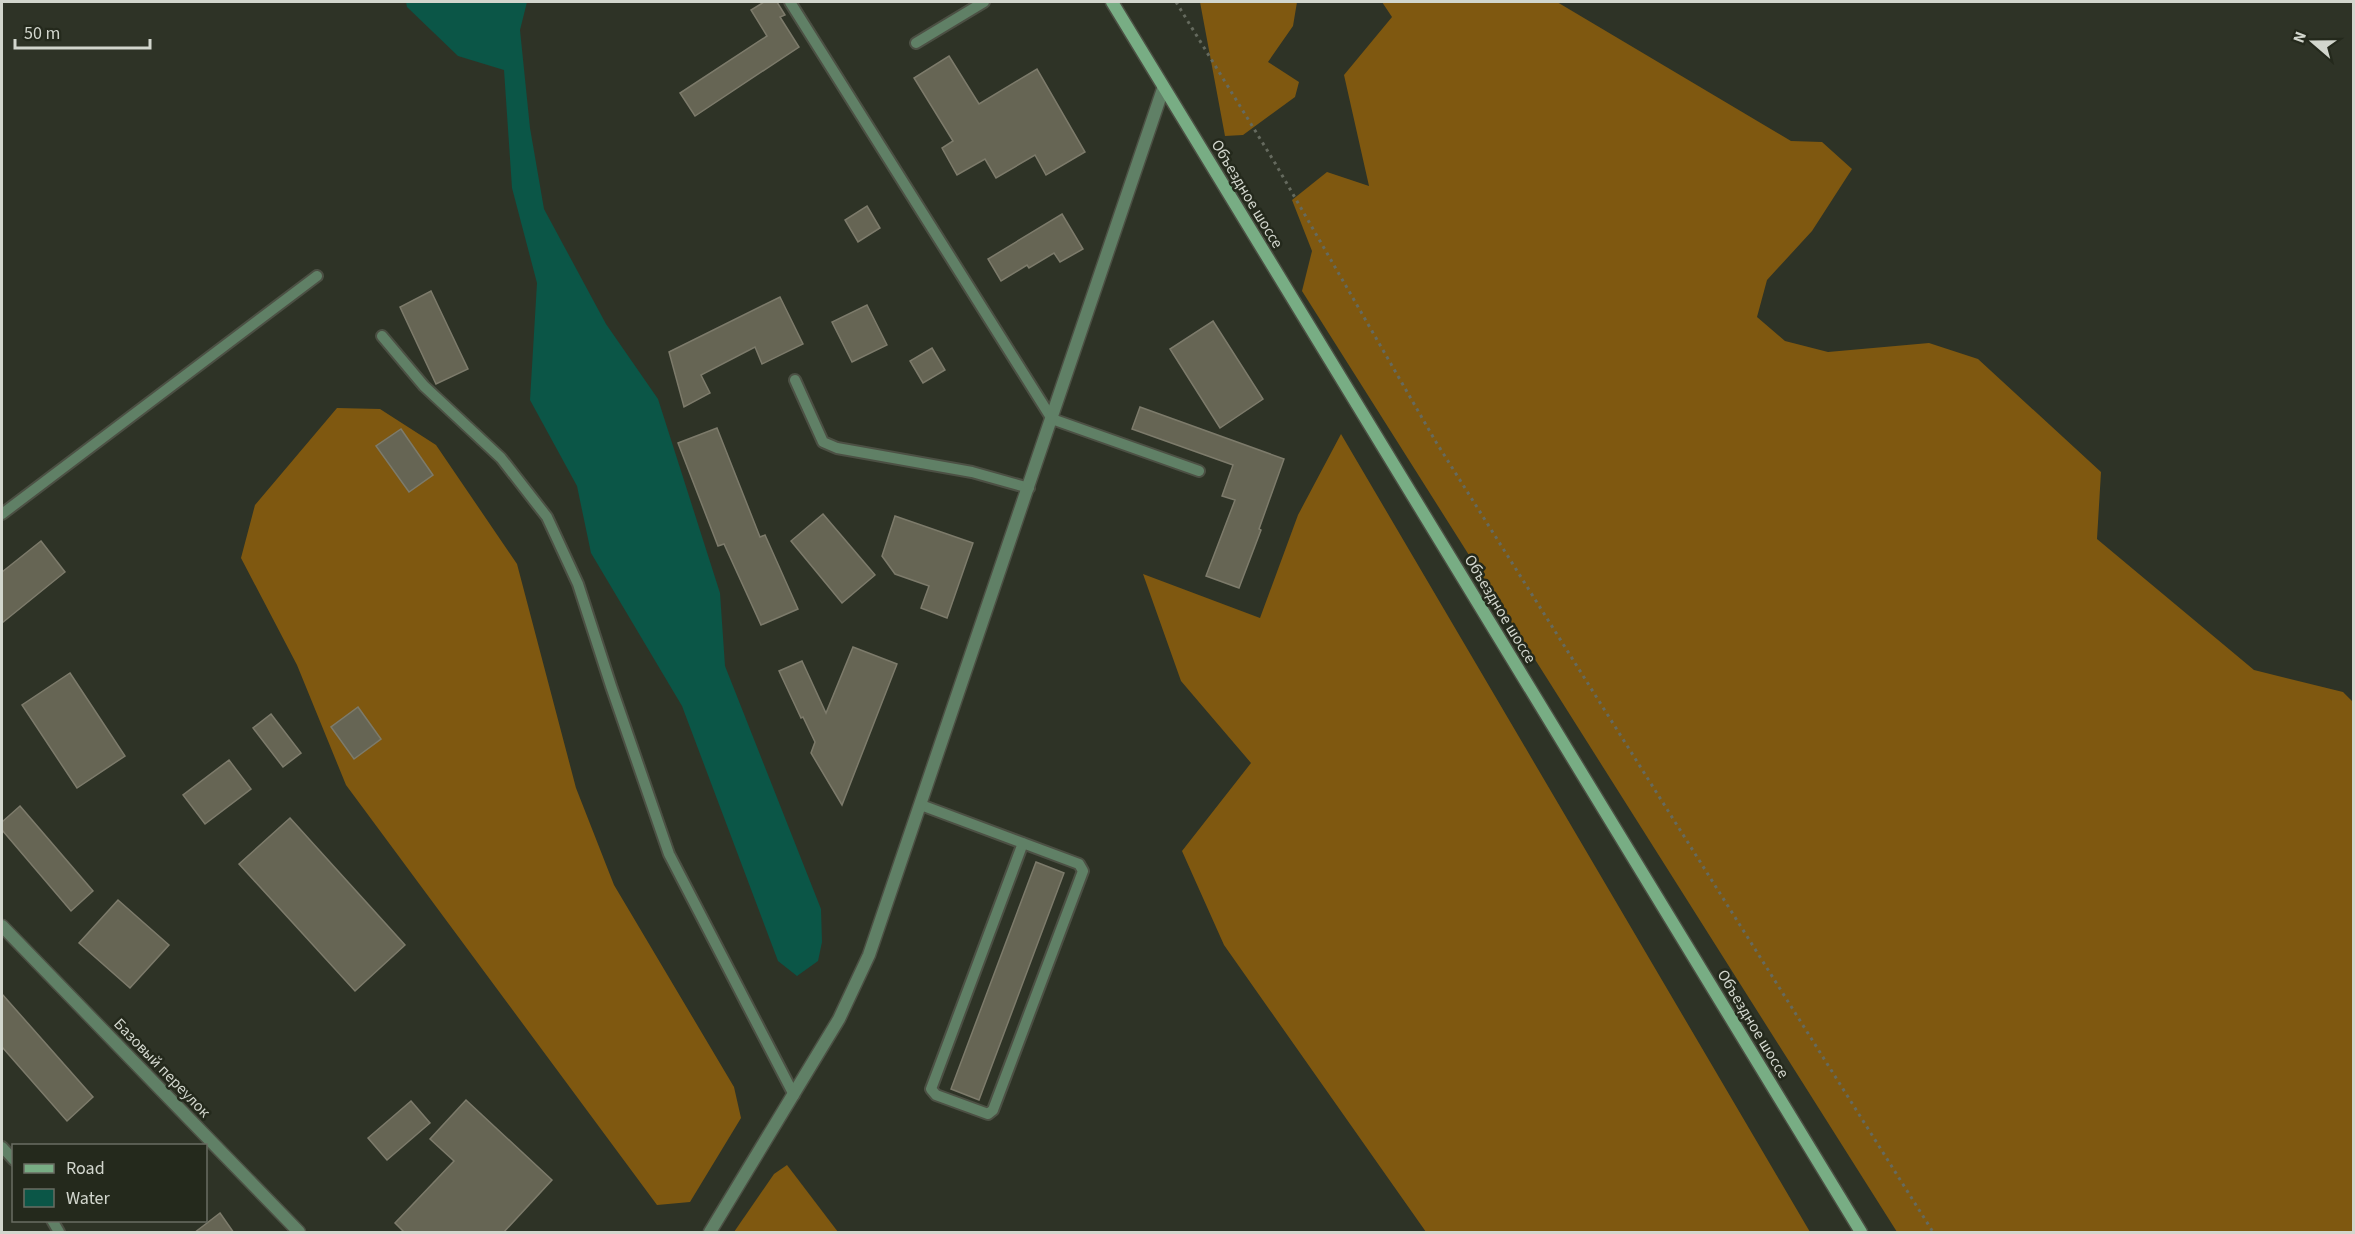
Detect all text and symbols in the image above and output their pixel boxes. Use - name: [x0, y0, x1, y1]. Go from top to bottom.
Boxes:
- scale bar: [15, 12, 150, 50]
- north arrow: [2283, 12, 2343, 72]
- text: 50 m: [24, 21, 60, 46]
- text: N: [2288, 28, 2312, 46]
- street label: Объездное шоссе: [1206, 135, 1288, 253]
- street label: Объездное шоссе: [1459, 550, 1541, 668]
- street label: Объездное шоссе: [1712, 965, 1794, 1083]
- street label: Базовый переулок: [109, 1013, 215, 1123]
- legend: [12, 1144, 207, 1222]
- text: Road: [66, 1156, 105, 1181]
- text: Water: [66, 1186, 110, 1211]

